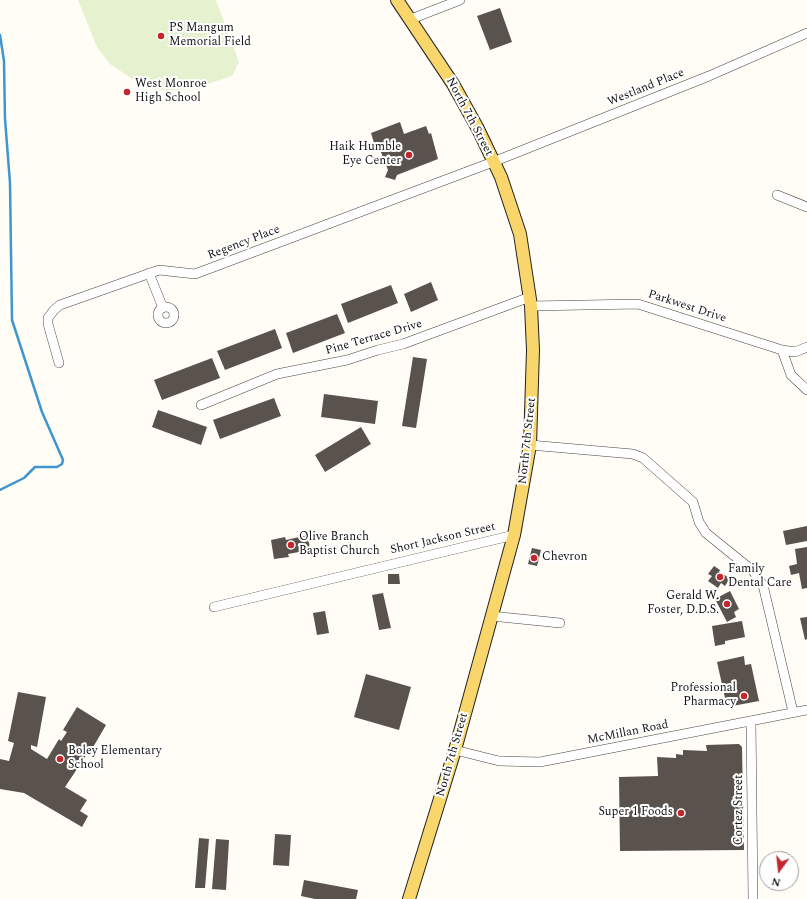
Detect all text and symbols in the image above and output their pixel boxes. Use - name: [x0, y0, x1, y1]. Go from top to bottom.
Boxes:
- place label: PS Mangum Memorial Field: [169, 22, 251, 50]
- marker: PS Mangum Memorial Field: [156, 31, 166, 41]
- street label: Westland Place: [606, 66, 686, 110]
- street label: North 7th Street: [442, 75, 496, 159]
- place label: West Monroe High School: [135, 78, 207, 106]
- marker: West Monroe High School: [122, 87, 132, 97]
- place label: Haik Humble Eye Center: [329, 141, 401, 169]
- marker: Haik Humble Eye Center: [404, 150, 414, 160]
- street label: Regency Place: [206, 223, 282, 263]
- street label: Parkwest Drive: [646, 288, 728, 326]
- street label: Pine Terrace Drive: [324, 317, 424, 359]
- street label: North 7th Street: [516, 397, 540, 485]
- street label: Short Jackson Street: [389, 520, 497, 558]
- place label: Olive Branch Baptist Church: [299, 531, 380, 559]
- marker: Olive Branch Baptist Church: [286, 540, 296, 550]
- place label: Chevron: [542, 551, 587, 565]
- marker: Chevron: [529, 553, 539, 563]
- place label: Family Dental Care: [728, 563, 792, 591]
- marker: Family Dental Care: [715, 572, 725, 582]
- place label: Gerald W. Foster, D.D.S.: [647, 590, 719, 618]
- marker: Gerald W. Foster, D.D.S.: [722, 599, 732, 609]
- place label: Professional Pharmacy: [671, 682, 736, 710]
- marker: Professional Pharmacy: [739, 691, 749, 701]
- street label: North 7th Street: [434, 711, 472, 799]
- street label: McMillan Road: [586, 718, 670, 748]
- place label: Boley Elementary School: [68, 745, 162, 773]
- marker: Boley Elementary School: [55, 754, 65, 764]
- street label: Cortez Street: [733, 775, 747, 845]
- place label: Super 1 Foods: [598, 806, 673, 820]
- marker: Super 1 Foods: [676, 808, 686, 818]
- north arrow: [759, 851, 799, 891]
- text: N: [769, 873, 783, 891]

